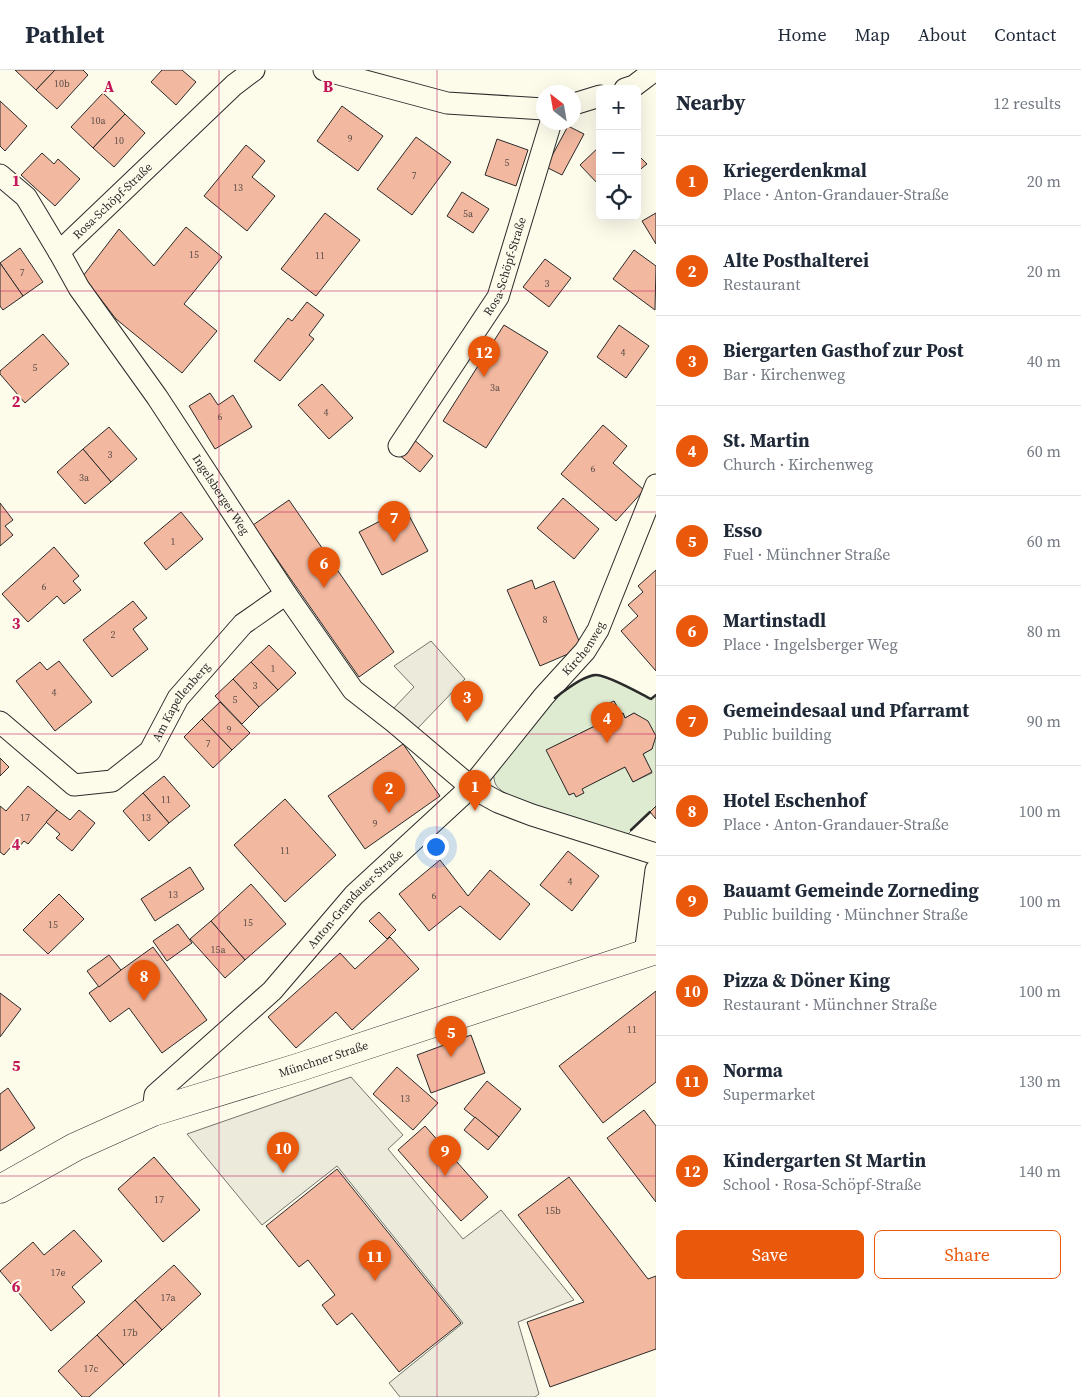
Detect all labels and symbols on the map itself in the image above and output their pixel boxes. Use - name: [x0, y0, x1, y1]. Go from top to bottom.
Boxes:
- text: A: [104, 75, 115, 97]
- text: B: [323, 75, 334, 97]
- house number: 10b: [54, 77, 70, 90]
- north arrow: [536, 85, 581, 130]
- house number: 10a: [90, 114, 106, 127]
- house number: 9: [348, 132, 353, 145]
- house number: 10: [114, 134, 124, 147]
- house number: 5: [505, 156, 510, 169]
- street label: Rosa-Schöpf-Straße: [69, 159, 156, 243]
- text: 1: [12, 169, 20, 191]
- house number: 7: [412, 169, 417, 182]
- house number: 13: [233, 181, 243, 194]
- house number: 5a: [463, 207, 474, 220]
- street label: Rosa-Schöpf-Straße: [480, 215, 530, 319]
- house number: 15: [189, 248, 199, 261]
- house number: 11: [315, 249, 325, 262]
- house number: 7: [20, 266, 25, 279]
- house number: 3: [545, 277, 550, 290]
- pin: 12: [468, 336, 500, 377]
- house number: 4: [621, 346, 626, 359]
- house number: 5: [33, 361, 38, 374]
- house number: 3a: [490, 381, 501, 394]
- text: 2: [12, 390, 21, 412]
- house number: 4: [324, 406, 329, 419]
- house number: 6: [218, 410, 223, 423]
- house number: 3: [108, 448, 113, 461]
- street label: Ingelsberger Weg: [189, 451, 253, 538]
- house number: 6: [591, 462, 596, 475]
- house number: 3a: [79, 471, 90, 484]
- pin: 7: [378, 501, 410, 542]
- house number: 1: [171, 535, 176, 548]
- pin: 6: [308, 547, 340, 588]
- house number: 6: [42, 580, 47, 593]
- text: 3: [12, 612, 21, 634]
- house number: 8: [543, 613, 548, 626]
- street label: Kirchenweg: [558, 619, 609, 679]
- house number: 2: [111, 628, 116, 641]
- street label: Am Kapellenberg: [148, 659, 214, 744]
- house number: 1: [271, 662, 276, 675]
- house number: 3: [253, 679, 258, 692]
- pin: 3: [451, 681, 483, 722]
- house number: 4: [52, 686, 57, 699]
- house number: 5: [233, 693, 238, 706]
- pin: 4: [591, 702, 623, 743]
- house number: 9: [227, 723, 232, 736]
- house number: 7: [206, 737, 211, 750]
- pin: 1: [459, 770, 491, 811]
- pin: 2: [373, 772, 405, 813]
- house number: 11: [161, 793, 171, 806]
- house number: 17: [20, 811, 30, 824]
- house number: 13: [141, 811, 151, 824]
- house number: 9: [373, 817, 378, 830]
- text: 4: [12, 833, 21, 855]
- your location: [423, 834, 449, 860]
- house number: 11: [280, 844, 290, 857]
- street label: Anton-Grandauer-Straße: [304, 846, 406, 952]
- house number: 4: [568, 875, 573, 888]
- house number: 13: [168, 888, 178, 901]
- house number: 6: [432, 889, 437, 902]
- house number: 15: [243, 916, 253, 929]
- house number: 15: [48, 918, 58, 931]
- house number: 15a: [210, 943, 226, 956]
- pin: 8: [128, 960, 160, 1001]
- pin: 5: [435, 1016, 467, 1057]
- house number: 11: [627, 1023, 637, 1036]
- street label: Münchner Straße: [277, 1037, 370, 1081]
- text: 5: [12, 1054, 21, 1076]
- house number: 13: [400, 1092, 410, 1105]
- pin: 10: [267, 1132, 299, 1173]
- pin: 9: [429, 1135, 461, 1176]
- house number: 17: [154, 1193, 164, 1206]
- house number: 15b: [545, 1204, 561, 1217]
- pin: 11: [359, 1240, 391, 1281]
- house number: 17e: [50, 1266, 66, 1279]
- text: 6: [12, 1275, 21, 1297]
- house number: 17a: [160, 1291, 176, 1304]
- house number: 17b: [122, 1326, 138, 1339]
- house number: 17c: [84, 1362, 99, 1375]

